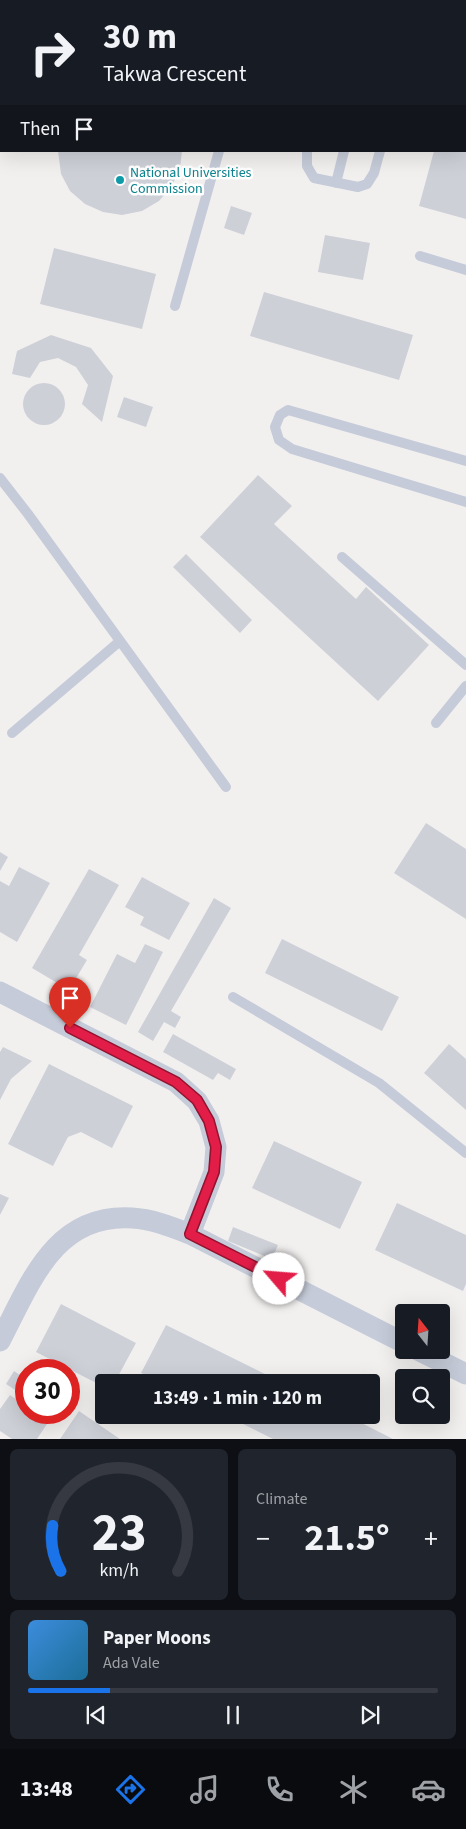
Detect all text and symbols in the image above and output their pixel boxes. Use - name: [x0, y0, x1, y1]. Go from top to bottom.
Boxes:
- text: 30 m: [103, 12, 177, 62]
- icon: right: [20, 20, 85, 85]
- text: Takwa Crescent: [103, 58, 246, 90]
- icon: arrive: [70, 115, 98, 143]
- text: Then: [20, 116, 60, 143]
- place label: National Universities Commission: [130, 163, 252, 199]
- marker: National Universities Commission: [114, 174, 126, 186]
- pin: [49, 977, 91, 1028]
- icon: arrive: [56, 984, 84, 1012]
- position arrow: [252, 1252, 304, 1304]
- north arrow: [395, 1304, 450, 1359]
- map controls: [395, 1304, 450, 1424]
- speed limit sign: 30: [15, 1359, 80, 1424]
- button: search: [395, 1369, 450, 1424]
- text: 13:49 · 1 min · 120 m: [153, 1385, 322, 1412]
- text: Climate: [256, 1488, 307, 1510]
- text: 23: [92, 1497, 146, 1571]
- text: 21.5°: [304, 1511, 390, 1565]
- text: −: [256, 1519, 270, 1559]
- text: +: [424, 1519, 438, 1559]
- text: km/h: [99, 1558, 139, 1583]
- text: Paper Moons: [103, 1625, 211, 1652]
- text: Ada Vale: [103, 1652, 160, 1674]
- icon: previous: [82, 1701, 110, 1729]
- icon: pause: [219, 1701, 247, 1729]
- icon: next: [356, 1701, 384, 1729]
- icon: directions: [113, 1772, 148, 1807]
- icon: music: [187, 1772, 222, 1807]
- icon: phone: [262, 1772, 297, 1807]
- icon: climate: [336, 1772, 371, 1807]
- icon: car: [411, 1772, 446, 1807]
- text: 13:48: [20, 1773, 73, 1805]

